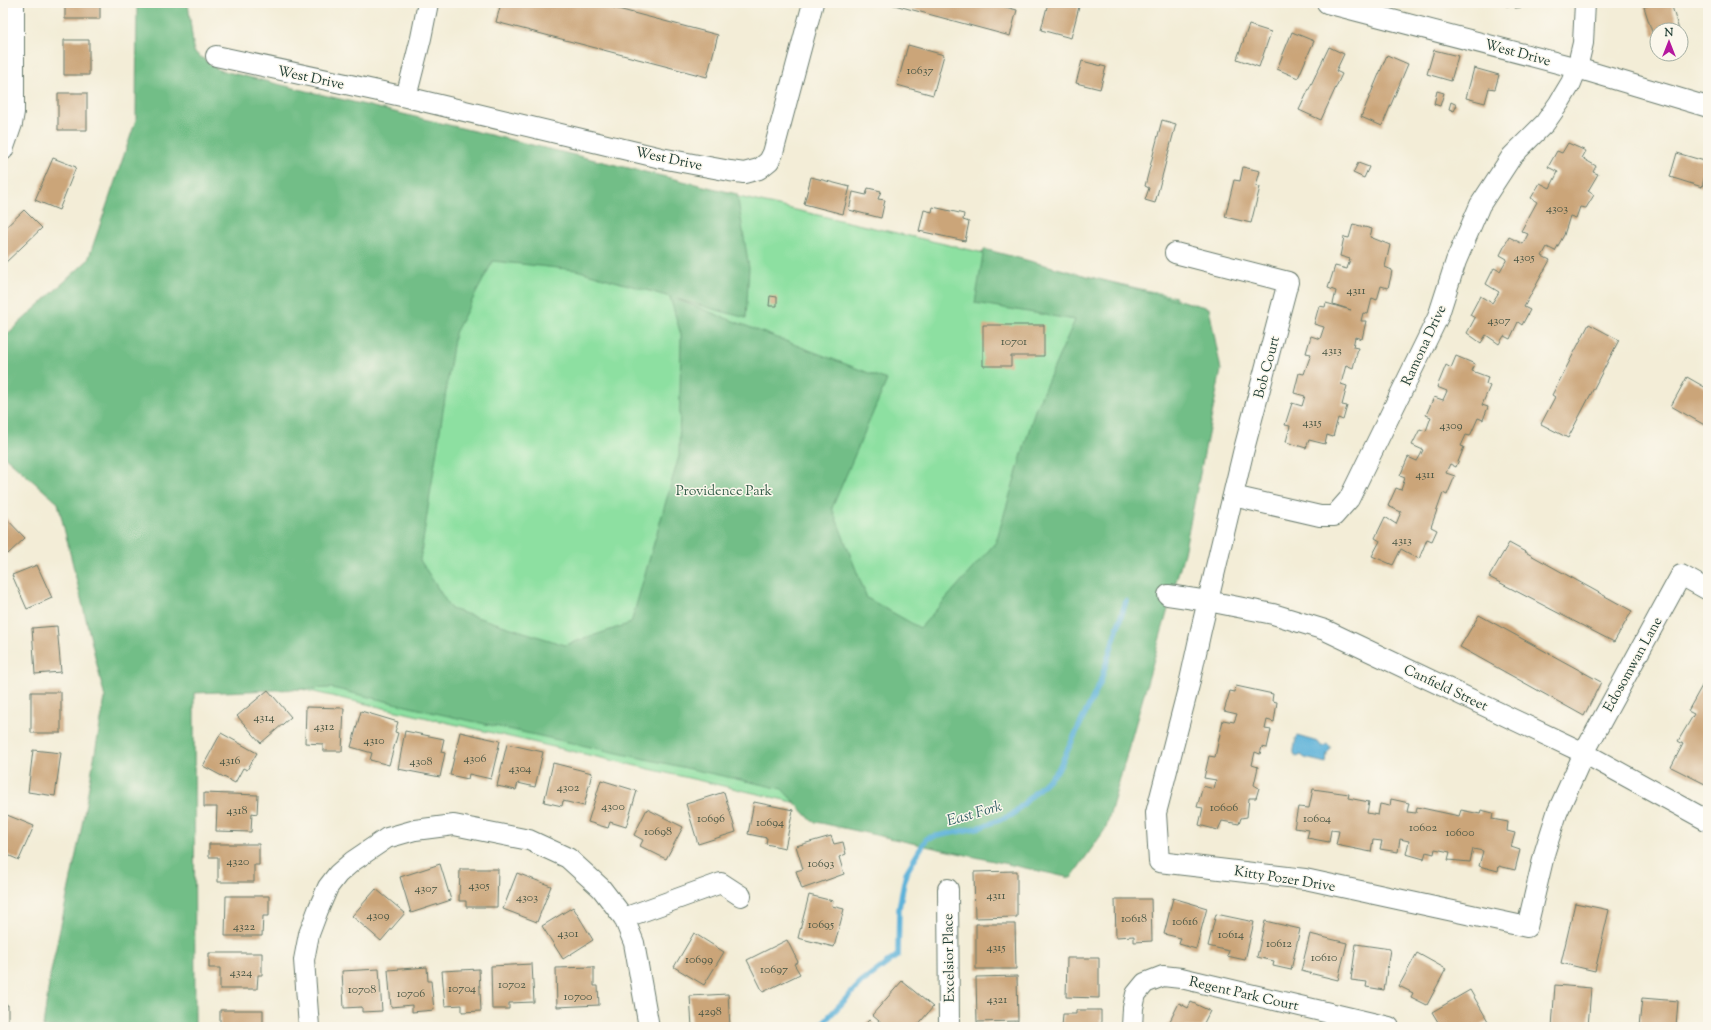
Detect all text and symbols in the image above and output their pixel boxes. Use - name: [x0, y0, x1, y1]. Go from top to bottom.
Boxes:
- north arrow: [1649, 22, 1689, 62]
- text: N: [1664, 25, 1674, 41]
- street label: West Drive: [1482, 36, 1553, 72]
- street label: West Drive: [275, 62, 346, 96]
- house number: 10637: [906, 62, 934, 80]
- street label: West Drive: [633, 143, 704, 177]
- house number: 4303: [1546, 200, 1568, 218]
- house number: 4305: [1513, 249, 1535, 267]
- house number: 4311: [1346, 282, 1366, 300]
- street label: Ramona Drive: [1397, 302, 1452, 389]
- house number: 4307: [1487, 312, 1511, 330]
- house number: 10701: [1001, 333, 1027, 351]
- street label: Bob Court: [1250, 334, 1286, 401]
- house number: 4313: [1322, 342, 1342, 360]
- house number: 4315: [1302, 414, 1322, 432]
- house number: 4309: [1440, 417, 1463, 435]
- house number: 4311: [1415, 466, 1435, 484]
- park label: Providence Park: [676, 482, 773, 502]
- house number: 4313: [1392, 532, 1412, 550]
- street label: Edosomwan Lane: [1599, 614, 1668, 716]
- street label: Canfield Street: [1400, 661, 1491, 717]
- house number: 4314: [253, 709, 275, 727]
- house number: 4312: [314, 718, 335, 736]
- house number: 4310: [363, 732, 385, 750]
- house number: 4306: [463, 750, 487, 768]
- house number: 4316: [220, 752, 240, 770]
- house number: 4308: [409, 753, 433, 771]
- house number: 4304: [509, 760, 531, 778]
- house number: 4302: [557, 779, 580, 797]
- water label: East Fork: [944, 796, 1005, 832]
- house number: 4300: [601, 798, 625, 816]
- house number: 10606: [1210, 799, 1238, 817]
- house number: 4318: [227, 802, 247, 820]
- house number: 10696: [697, 810, 725, 828]
- house number: 10604: [1303, 810, 1331, 828]
- house number: 10694: [756, 814, 784, 832]
- house number: 10602: [1409, 819, 1437, 837]
- house number: 10698: [644, 823, 672, 841]
- house number: 10600: [1446, 824, 1474, 842]
- house number: 4320: [227, 853, 249, 871]
- house number: 10693: [808, 855, 835, 873]
- street label: Kitty Pozer Drive: [1233, 862, 1337, 898]
- house number: 4305: [468, 877, 490, 895]
- house number: 4307: [414, 880, 438, 898]
- house number: 4311: [986, 887, 1006, 905]
- house number: 4303: [516, 889, 538, 907]
- house number: 4309: [367, 907, 390, 925]
- house number: 10618: [1121, 910, 1147, 928]
- street label: Excelsior Place: [939, 913, 961, 1003]
- house number: 10616: [1172, 913, 1198, 931]
- house number: 10695: [808, 916, 834, 934]
- house number: 4322: [233, 918, 255, 936]
- house number: 4301: [557, 925, 579, 943]
- house number: 10614: [1218, 926, 1244, 944]
- house number: 10612: [1266, 935, 1292, 953]
- house number: 4315: [986, 939, 1006, 957]
- house number: 10610: [1311, 949, 1337, 967]
- house number: 10699: [685, 951, 713, 969]
- house number: 10697: [760, 961, 788, 979]
- house number: 4324: [230, 964, 252, 982]
- street label: Regent Park Court: [1187, 973, 1300, 1017]
- house number: 10702: [498, 976, 526, 994]
- house number: 10704: [448, 980, 476, 998]
- house number: 10708: [348, 981, 376, 999]
- house number: 10706: [397, 985, 425, 1003]
- house number: 10700: [564, 988, 592, 1006]
- house number: 4321: [987, 991, 1007, 1009]
- house number: 4298: [698, 1003, 722, 1021]

